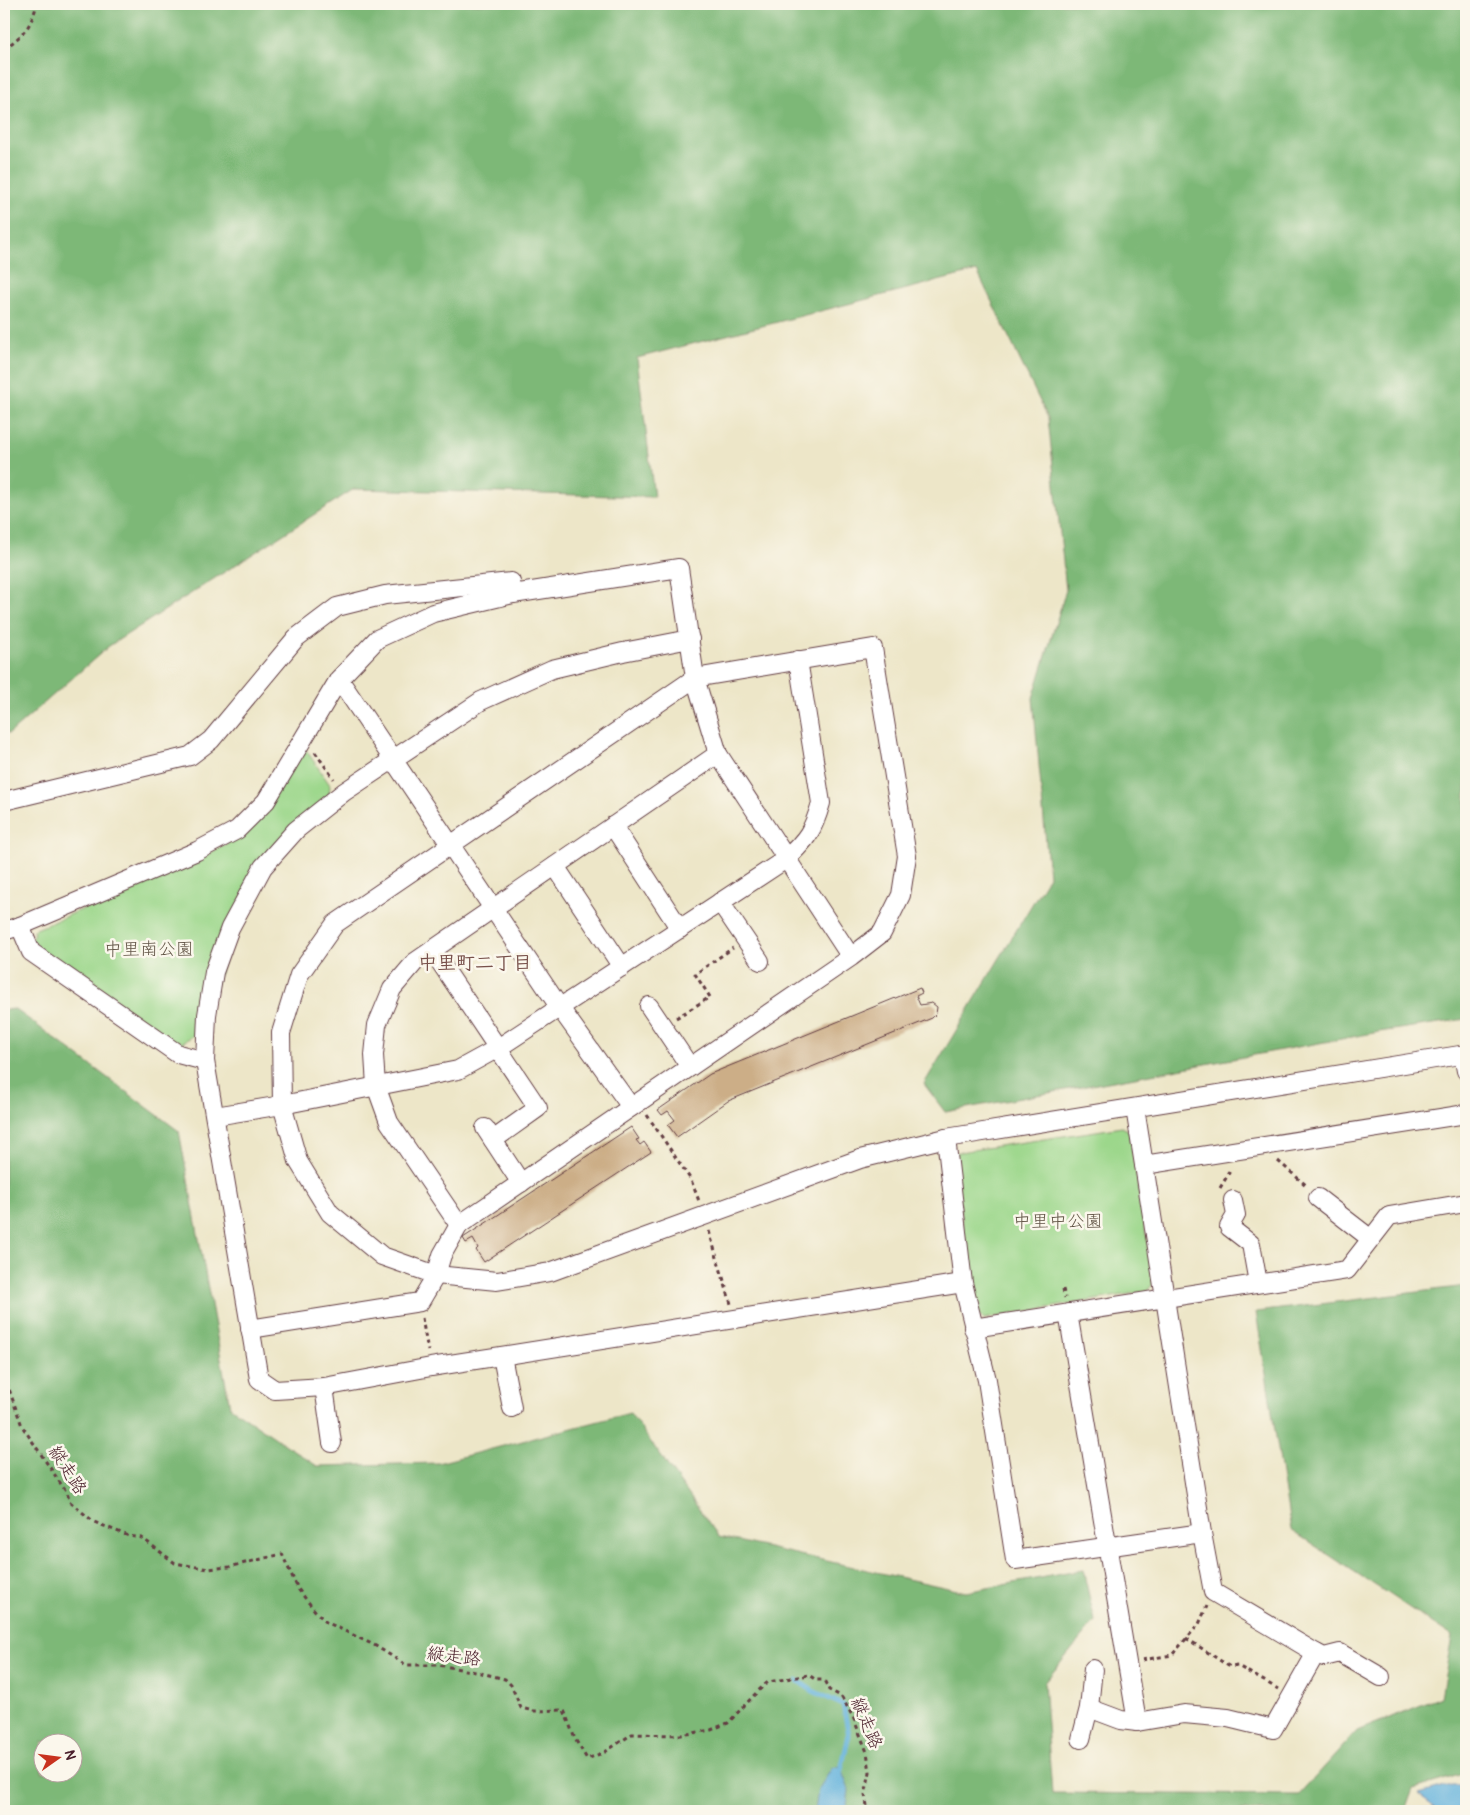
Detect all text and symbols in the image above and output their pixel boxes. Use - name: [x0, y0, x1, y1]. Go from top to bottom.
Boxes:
- park label: 中里南公園: [104, 938, 194, 961]
- district label: 中里町二丁目: [418, 951, 532, 975]
- park label: 中里中公園: [1013, 1210, 1103, 1233]
- street label: 縦走路: [43, 1441, 92, 1499]
- street label: 縦走路: [426, 1642, 482, 1671]
- street label: 縦走路: [845, 1694, 888, 1753]
- north arrow: [32, 1732, 82, 1782]
- text: N: [61, 1748, 80, 1762]

